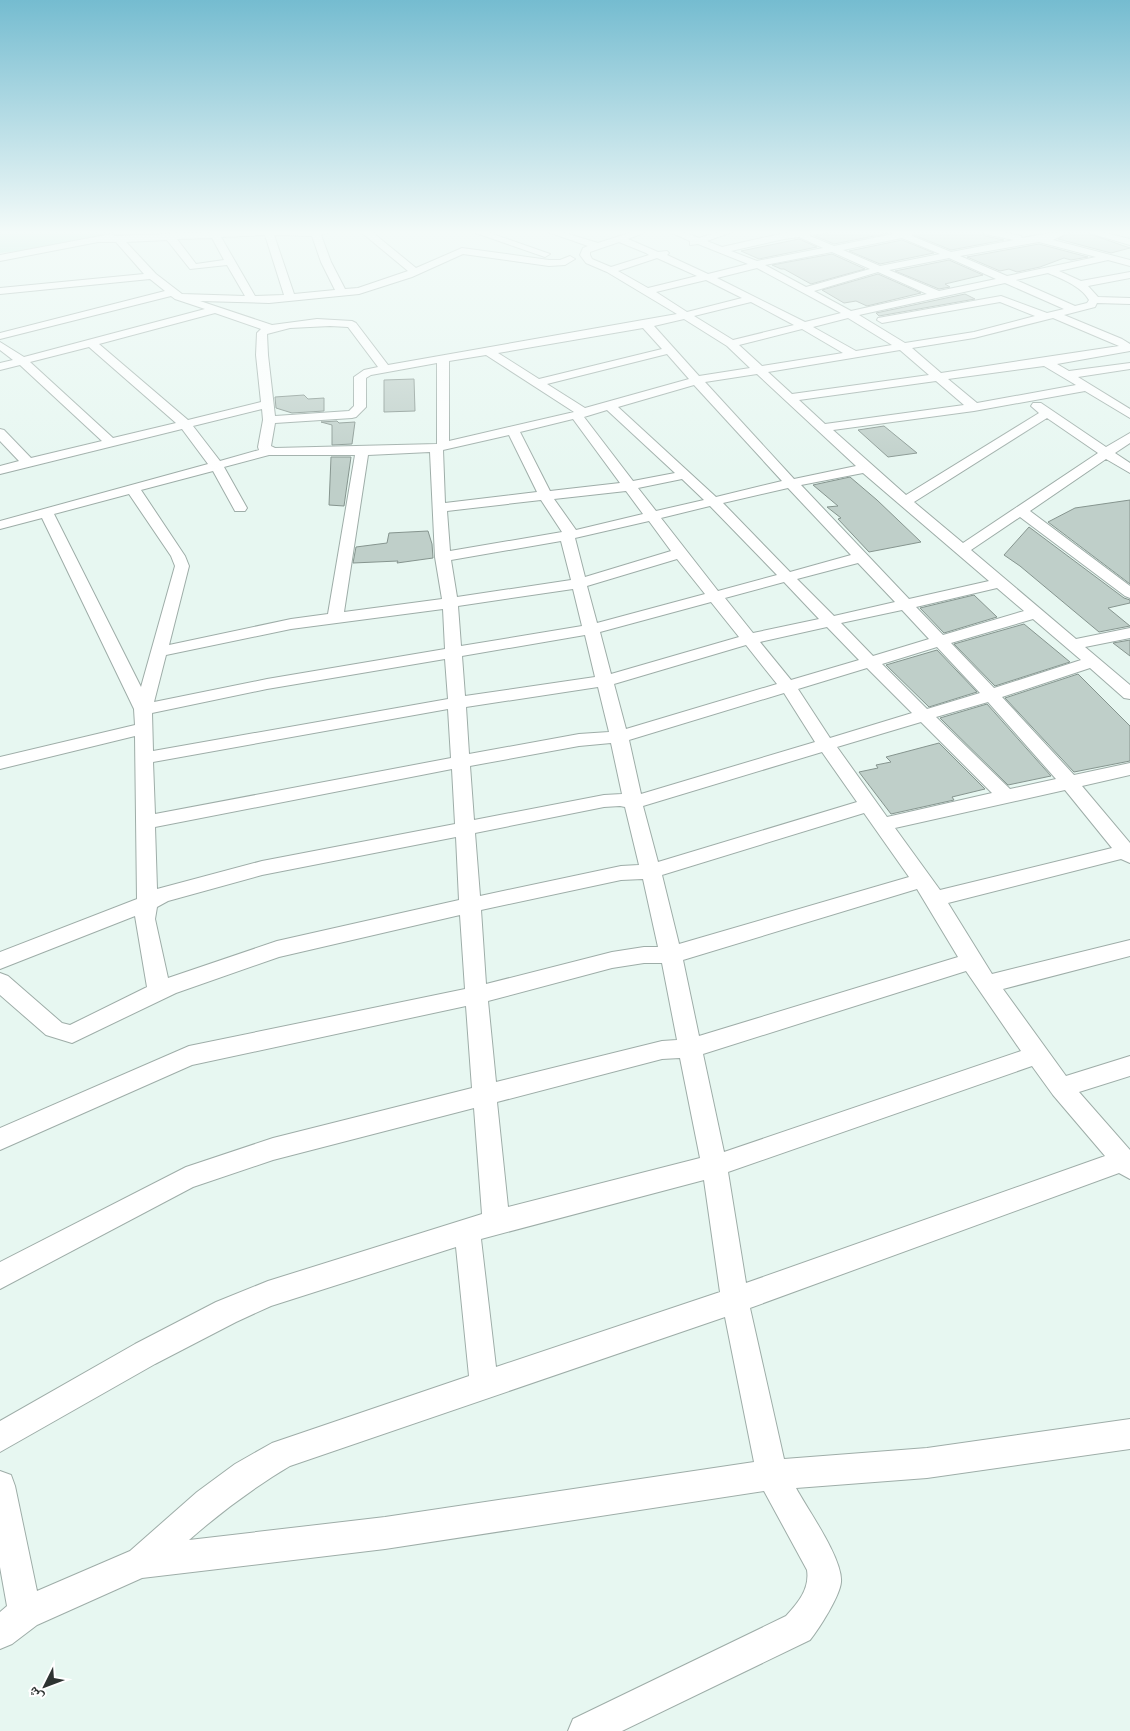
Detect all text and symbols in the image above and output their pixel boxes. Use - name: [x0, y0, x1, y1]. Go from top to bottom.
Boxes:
- north arrow: [20, 1661, 70, 1711]
- text: ش: [23, 1683, 47, 1707]

